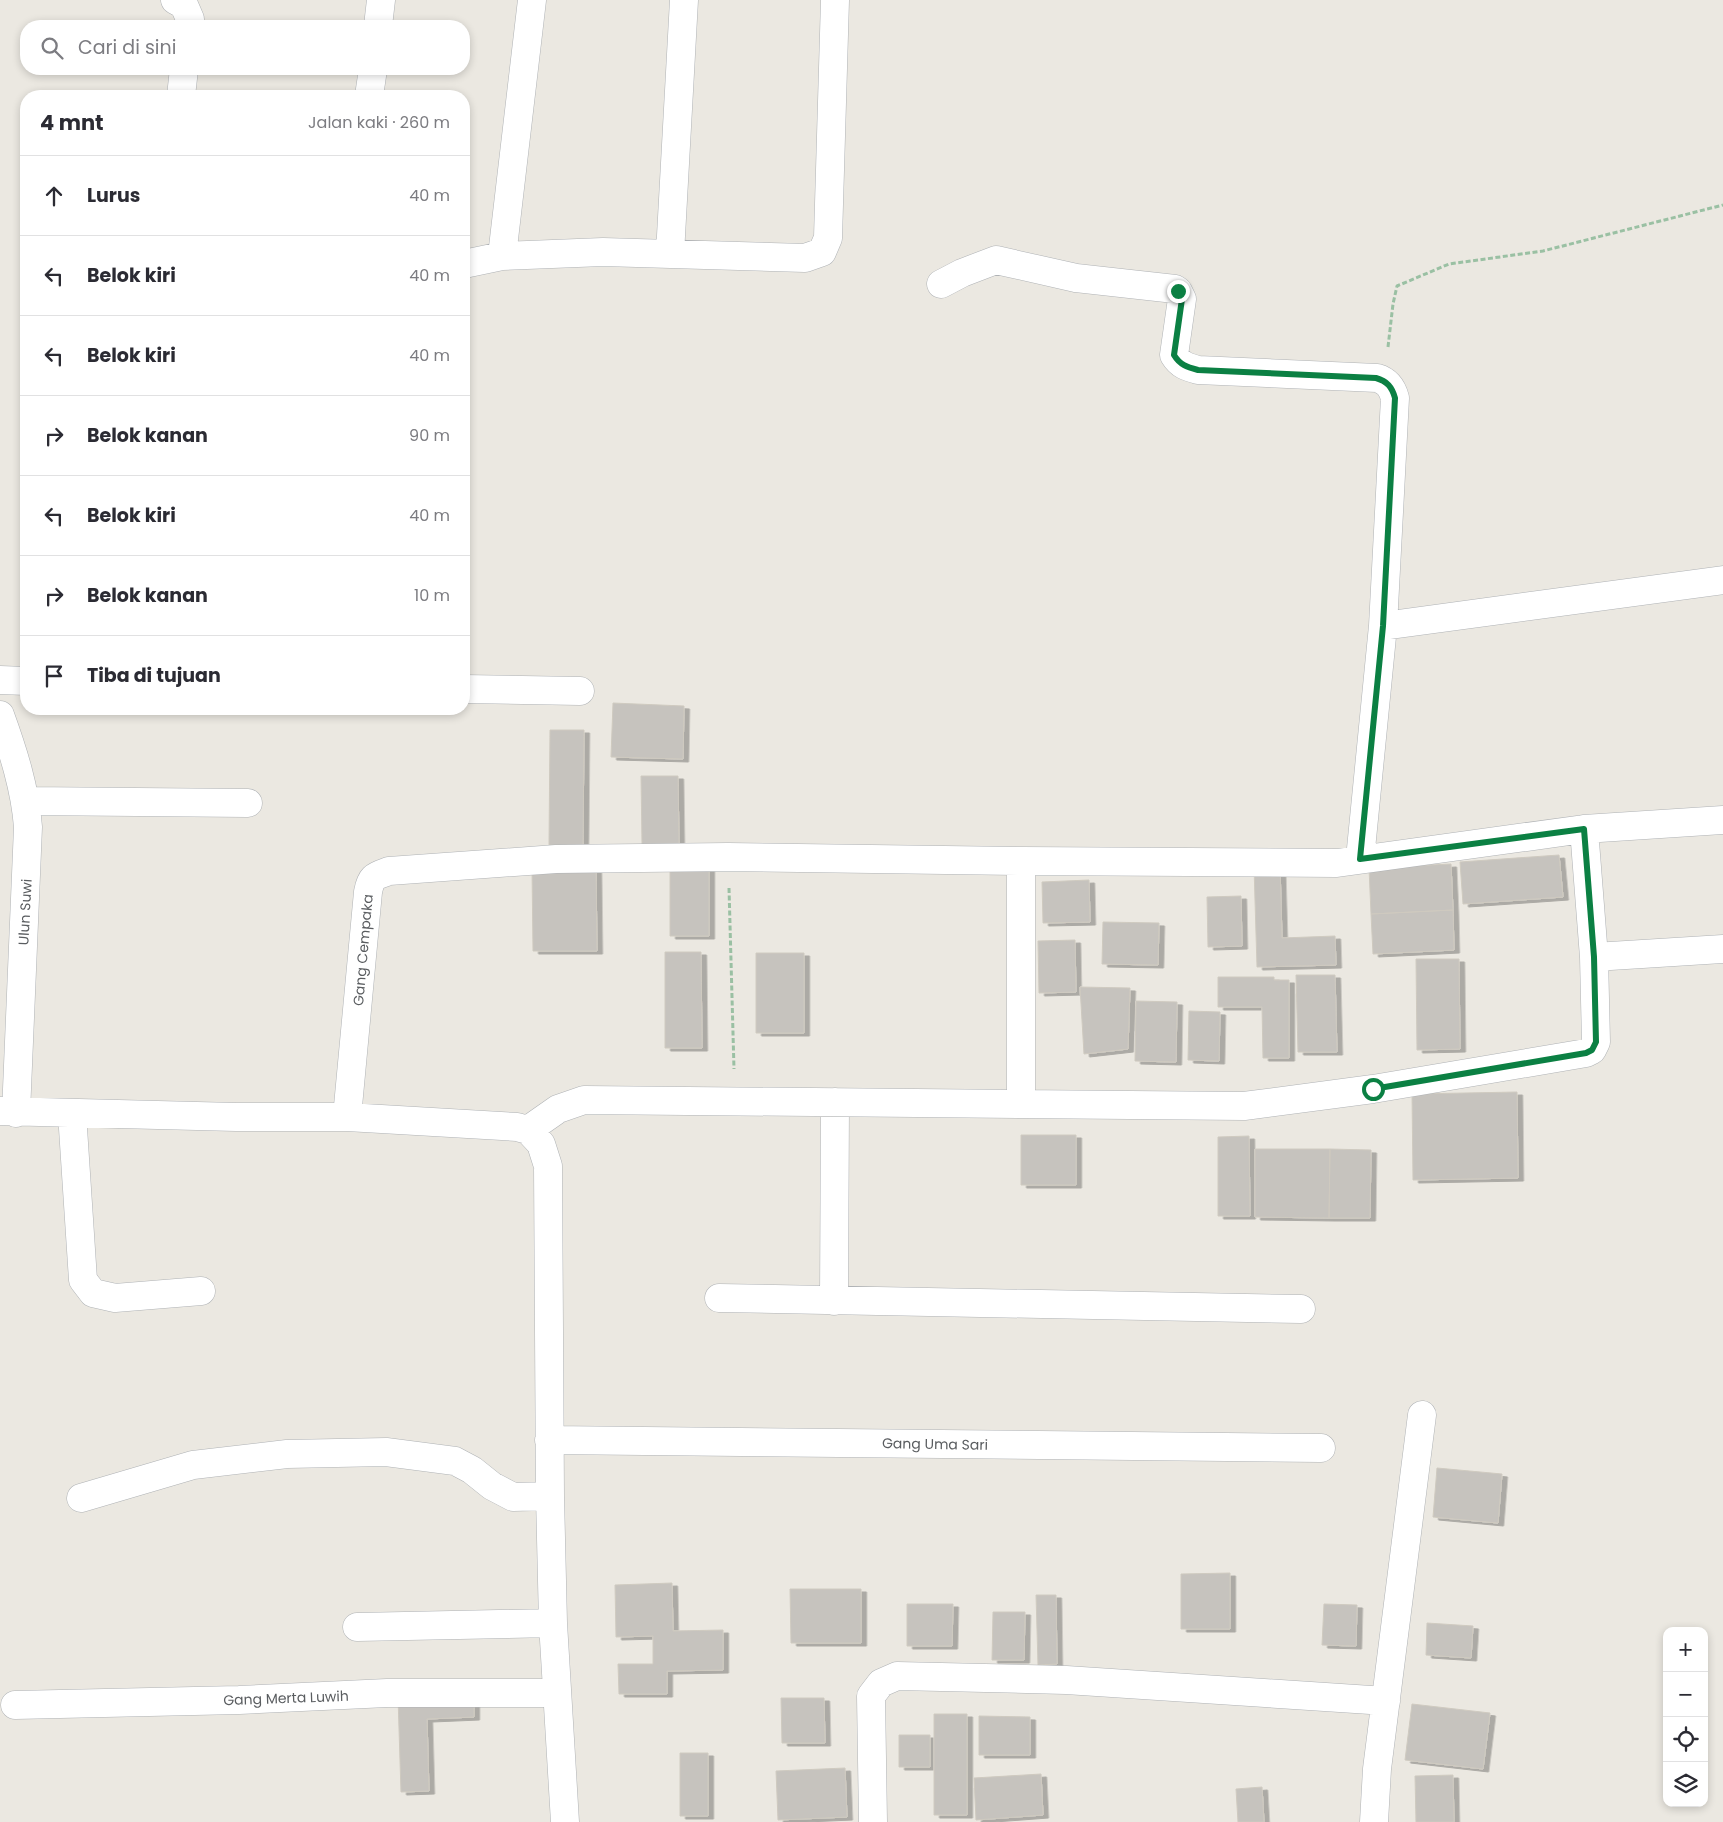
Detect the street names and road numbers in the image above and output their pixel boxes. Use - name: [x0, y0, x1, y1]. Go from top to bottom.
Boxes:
- street label: Ulun Suwi: [13, 878, 37, 946]
- street label: Gang Cempaka: [348, 893, 378, 1007]
- street label: Gang Uma Sari: [882, 1433, 988, 1455]
- street label: Gang Merta Luwih: [223, 1686, 349, 1710]

